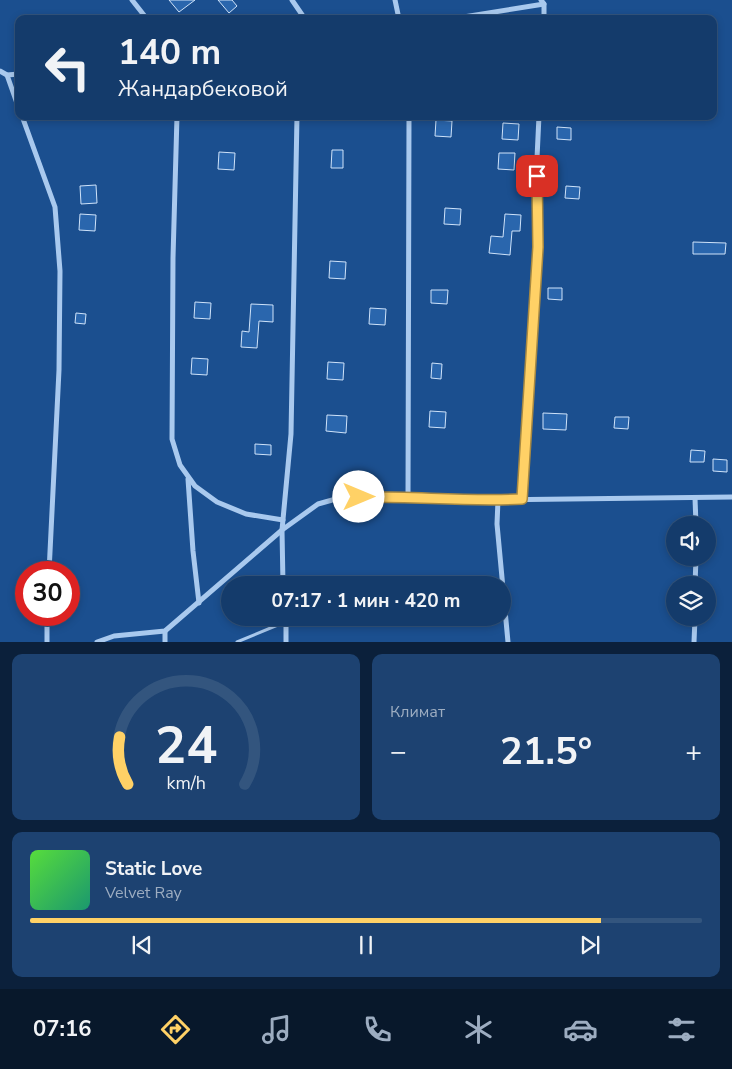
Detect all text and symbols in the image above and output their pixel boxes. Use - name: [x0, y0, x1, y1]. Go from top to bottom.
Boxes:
- text: 140 m: [118, 29, 221, 76]
- icon: left: [35, 35, 100, 100]
- text: Жандарбековой: [118, 74, 288, 104]
- pin: [516, 155, 558, 197]
- icon: arrive: [523, 162, 551, 190]
- position arrow: [332, 470, 384, 522]
- map controls: [666, 516, 716, 626]
- button: sound: [666, 516, 716, 566]
- speed limit sign: 30: [15, 561, 80, 626]
- button: layers: [666, 576, 716, 626]
- text: 07:17 · 1 мин · 420 m: [272, 588, 460, 614]
- text: Климат: [390, 701, 445, 723]
- text: 24: [155, 710, 217, 781]
- text: 21.5°: [500, 726, 592, 777]
- text: −: [390, 733, 407, 771]
- text: +: [685, 733, 702, 771]
- text: km/h: [166, 771, 206, 795]
- text: Static Love: [105, 856, 202, 882]
- text: Velvet Ray: [105, 882, 182, 904]
- icon: previous: [128, 931, 156, 959]
- icon: pause: [352, 931, 380, 959]
- icon: next: [576, 931, 604, 959]
- icon: directions: [158, 1012, 193, 1047]
- icon: music: [259, 1012, 294, 1047]
- icon: phone: [360, 1012, 395, 1047]
- icon: climate: [461, 1012, 496, 1047]
- icon: car: [563, 1012, 598, 1047]
- icon: filters: [664, 1012, 699, 1047]
- text: 07:16: [33, 1014, 91, 1044]

